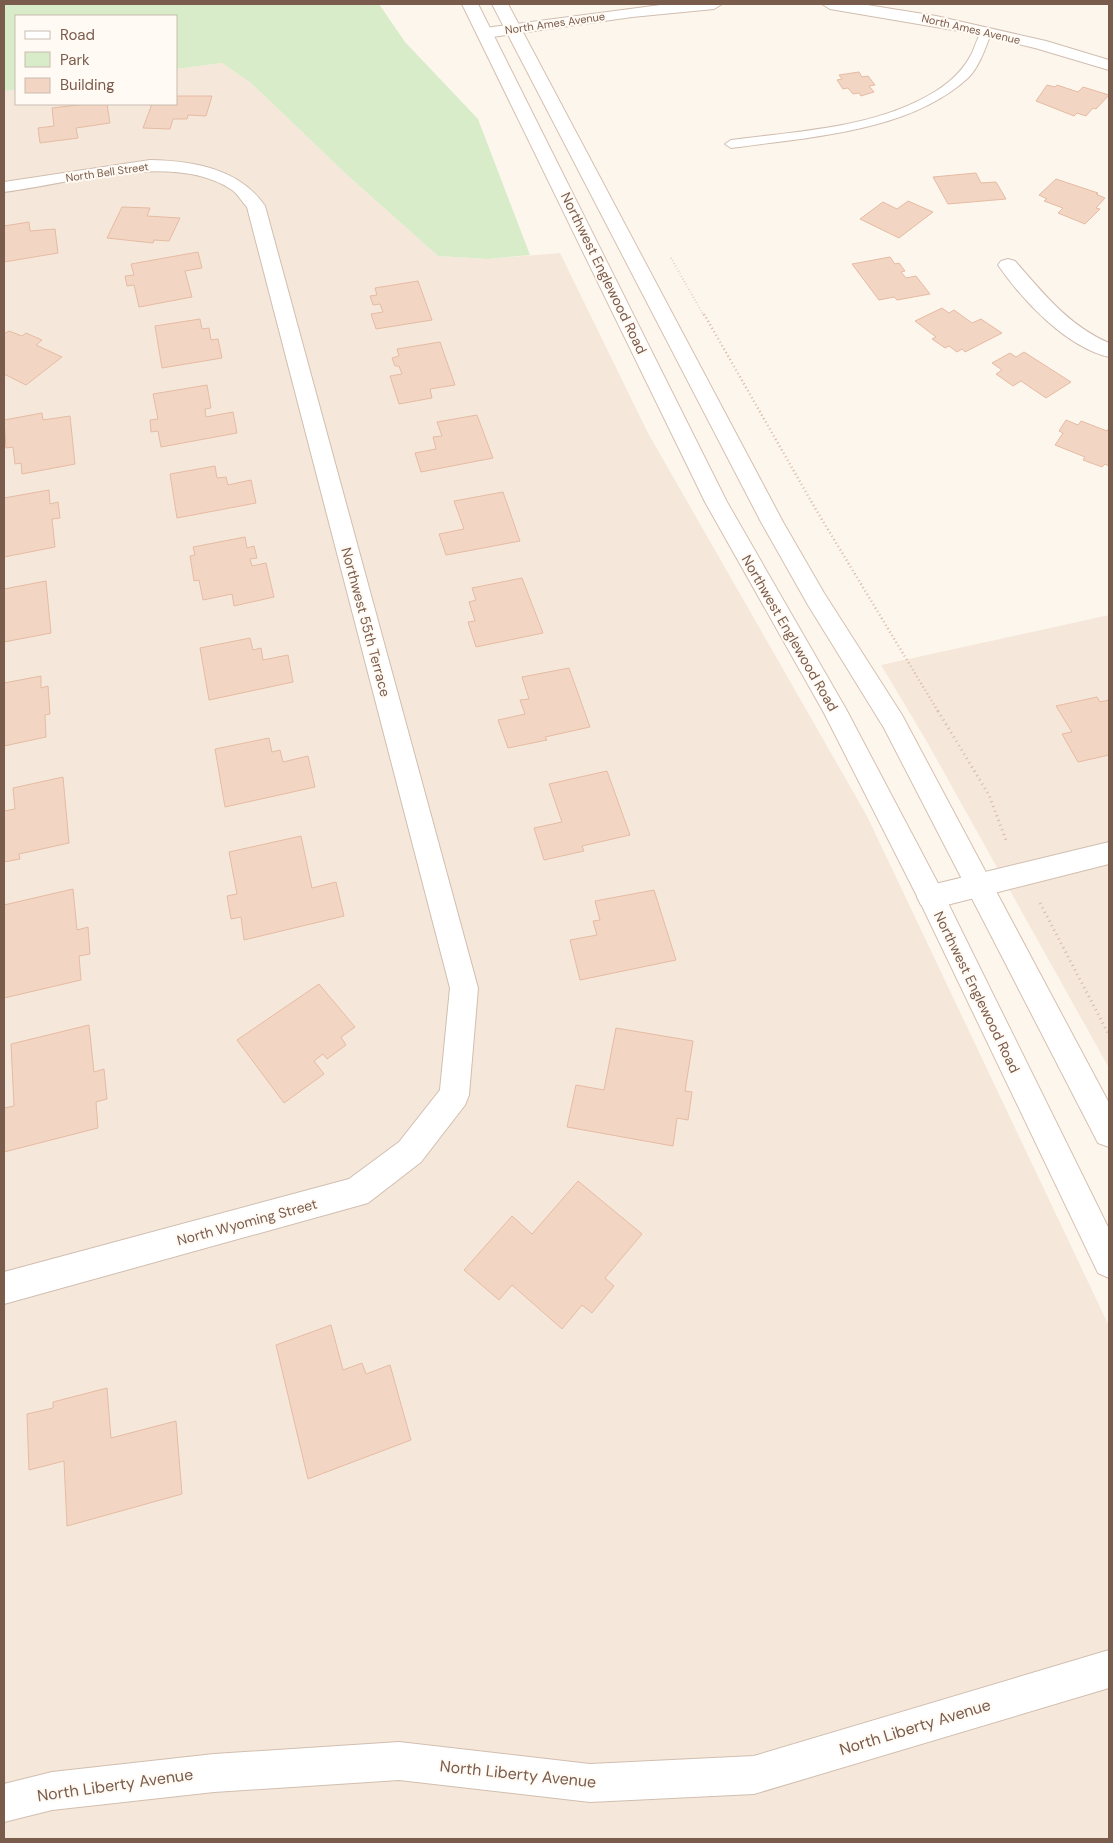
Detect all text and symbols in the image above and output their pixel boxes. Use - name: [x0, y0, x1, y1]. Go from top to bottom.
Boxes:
- street label: North Ames Avenue: [504, 9, 606, 37]
- street label: North Ames Avenue: [920, 11, 1022, 47]
- legend: [15, 15, 178, 105]
- text: Road: [60, 25, 95, 45]
- text: Park: [60, 50, 90, 70]
- text: Building: [60, 75, 115, 95]
- street label: North Bell Street: [65, 159, 149, 185]
- street label: Northwest Englewood Road: [557, 189, 651, 357]
- street label: Northwest 55th Terrace: [337, 545, 395, 699]
- street label: Northwest Englewood Road: [738, 552, 842, 714]
- street label: Northwest Englewood Road: [930, 908, 1024, 1076]
- street label: North Wyoming Street: [175, 1195, 319, 1249]
- street label: North Liberty Avenue: [837, 1694, 993, 1760]
- street label: North Liberty Avenue: [439, 1755, 597, 1793]
- street label: North Liberty Avenue: [36, 1764, 194, 1806]

